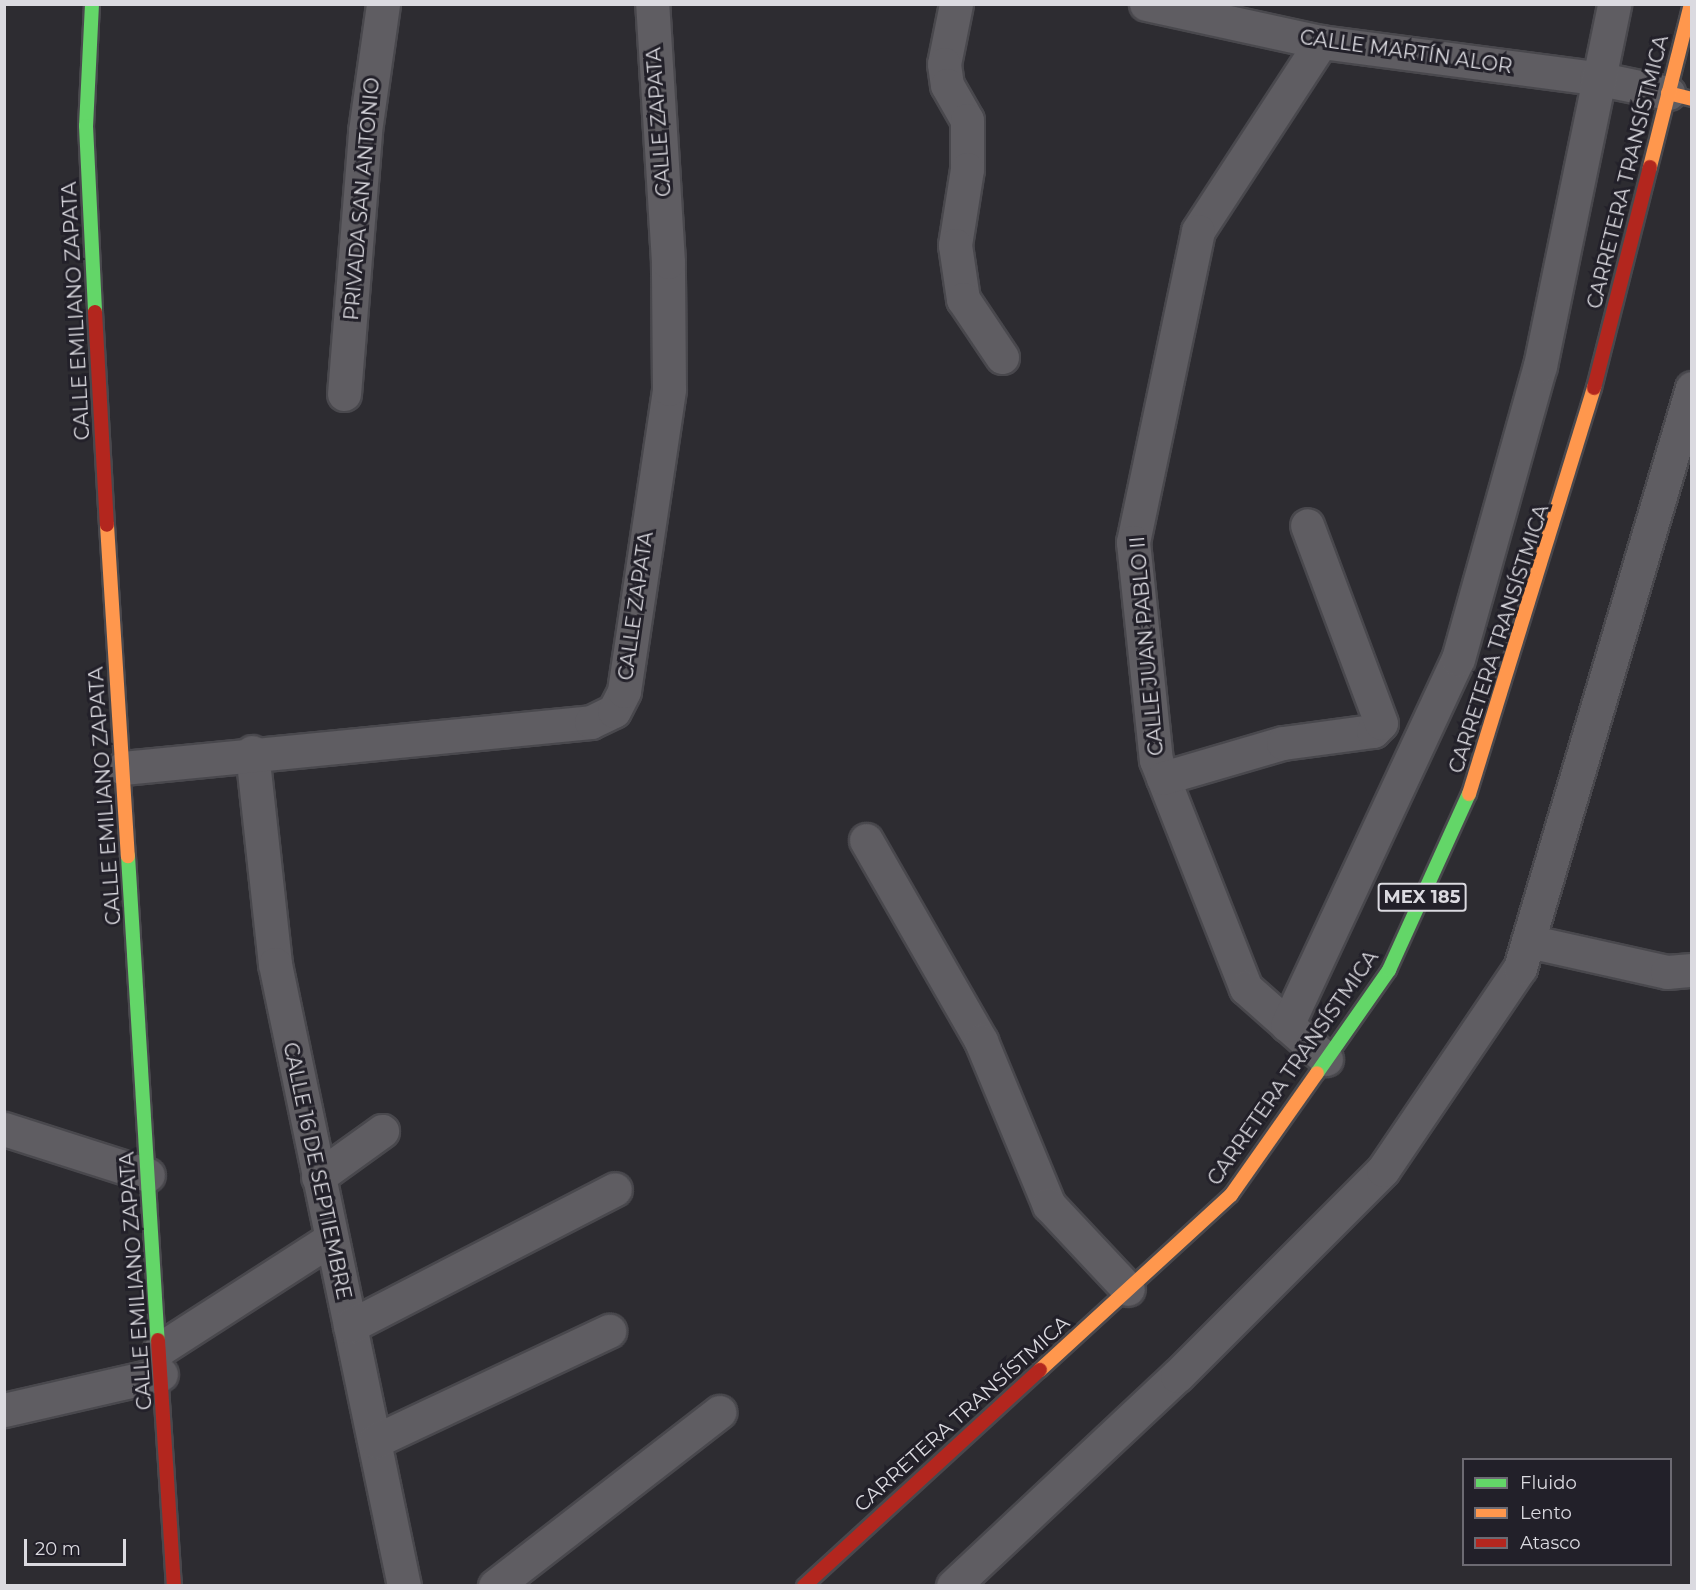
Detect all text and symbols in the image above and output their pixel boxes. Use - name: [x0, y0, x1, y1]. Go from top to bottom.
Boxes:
- street label: CALLE MARTÍN ALOR: [1298, 25, 1514, 79]
- street label: CARRETERA TRANSÍSTMICA: [1582, 33, 1674, 311]
- street label: CALLE ZAPATA: [642, 46, 676, 198]
- street label: PRIVADA SAN ANTONIO: [339, 77, 385, 321]
- street label: CALLE EMILIANO ZAPATA: [57, 181, 95, 441]
- street label: CARRETERA TRANSÍSTMICA: [1444, 502, 1554, 776]
- street label: CALLE ZAPATA: [614, 530, 658, 682]
- street label: CALLE JUAN PABLO II: [1125, 535, 1169, 757]
- street label: CALLE EMILIANO ZAPATA: [84, 666, 126, 926]
- road number: MEX 185: [1377, 882, 1467, 912]
- street label: CARRETERA TRANSÍSTMICA: [1203, 946, 1383, 1190]
- street label: CALLE 16 DE SEPTIEMBRE: [278, 1040, 356, 1302]
- street label: CALLE EMILIANO ZAPATA: [115, 1151, 157, 1411]
- street label: CARRETERA TRANSÍSTMICA: [850, 1311, 1074, 1517]
- legend: [1462, 1458, 1672, 1566]
- text: Fluido: [1520, 1472, 1577, 1494]
- text: Lento: [1520, 1502, 1572, 1524]
- scale bar: [27, 1527, 129, 1565]
- text: Atasco: [1520, 1532, 1580, 1554]
- text: 20 m: [35, 1538, 81, 1560]

